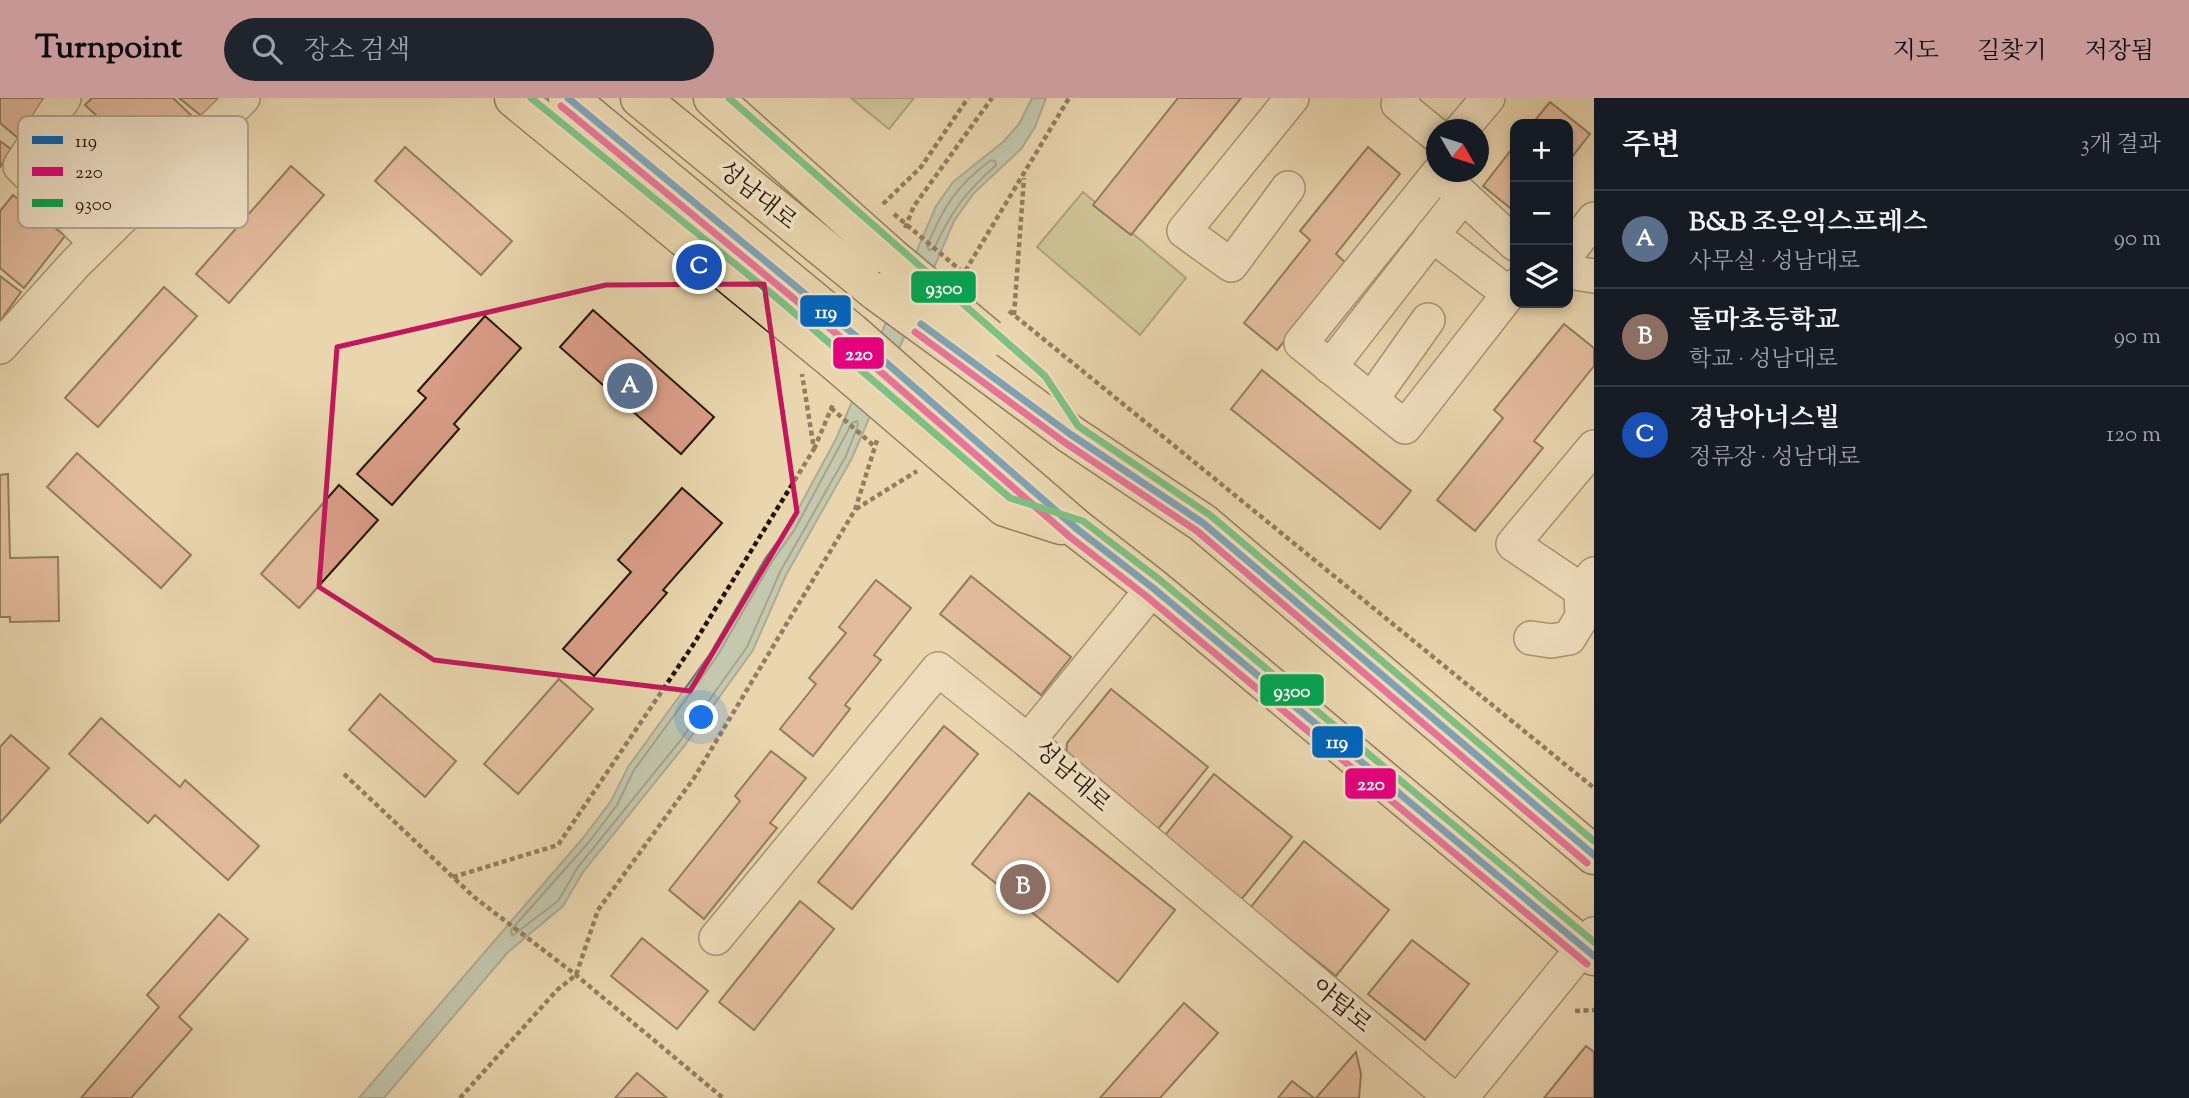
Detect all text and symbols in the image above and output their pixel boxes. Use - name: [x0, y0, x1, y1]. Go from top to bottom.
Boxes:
- search box: [224, 18, 714, 81]
- text: Turnpoint: [35, 25, 182, 73]
- icon: search: [248, 30, 286, 68]
- text: 장소 검색: [304, 33, 410, 70]
- text: 지도: [1893, 35, 1939, 69]
- text: 길찾기: [1977, 35, 2046, 69]
- text: 저장됨: [2084, 35, 2154, 69]
- legend: [18, 116, 248, 228]
- north arrow: [1426, 119, 1489, 182]
- map controls: [1510, 119, 1573, 308]
- button: +: [1510, 119, 1573, 182]
- text: 주변: [1622, 125, 1680, 168]
- text: 119: [75, 129, 97, 156]
- text: 3개 결과: [2080, 129, 2161, 162]
- street label: 성남대로: [710, 154, 803, 239]
- text: 220: [75, 160, 103, 187]
- button: −: [1510, 182, 1573, 245]
- text: 9300: [75, 192, 112, 219]
- text: B&B 조은익스프레스: [1689, 205, 1928, 242]
- text: A: [1636, 223, 1654, 256]
- text: 90 m: [2114, 223, 2161, 256]
- pin: C: [676, 241, 722, 293]
- button: layers: [1510, 245, 1573, 308]
- text: 사무실 · 성남대로: [1689, 246, 1860, 279]
- line badge: 9300: [910, 270, 977, 304]
- text: 9300: [926, 276, 962, 303]
- line badge: 119: [799, 294, 852, 328]
- text: 119: [815, 300, 837, 327]
- text: 돌마초등학교: [1689, 303, 1840, 340]
- text: B: [1638, 321, 1652, 354]
- text: 90 m: [2114, 321, 2161, 354]
- line badge: 220: [832, 336, 885, 370]
- text: 220: [845, 342, 873, 369]
- text: 학교 · 성남대로: [1689, 344, 1838, 377]
- pin: A: [607, 360, 653, 412]
- text: 경남아너스빌: [1689, 401, 1840, 438]
- text: C: [1636, 419, 1654, 452]
- text: 120 m: [2106, 419, 2161, 452]
- text: 정류장 · 성남대로: [1689, 442, 1860, 475]
- line badge: 9300: [1259, 673, 1325, 707]
- text: 9300: [1274, 679, 1310, 706]
- your location: [684, 700, 718, 734]
- line badge: 119: [1311, 725, 1364, 759]
- text: 119: [1326, 730, 1348, 757]
- street label: 성남대로: [1026, 734, 1118, 821]
- line badge: 220: [1344, 767, 1397, 800]
- text: 220: [1357, 772, 1385, 799]
- pin: B: [1000, 861, 1046, 913]
- street label: 야탑로: [1303, 971, 1378, 1042]

